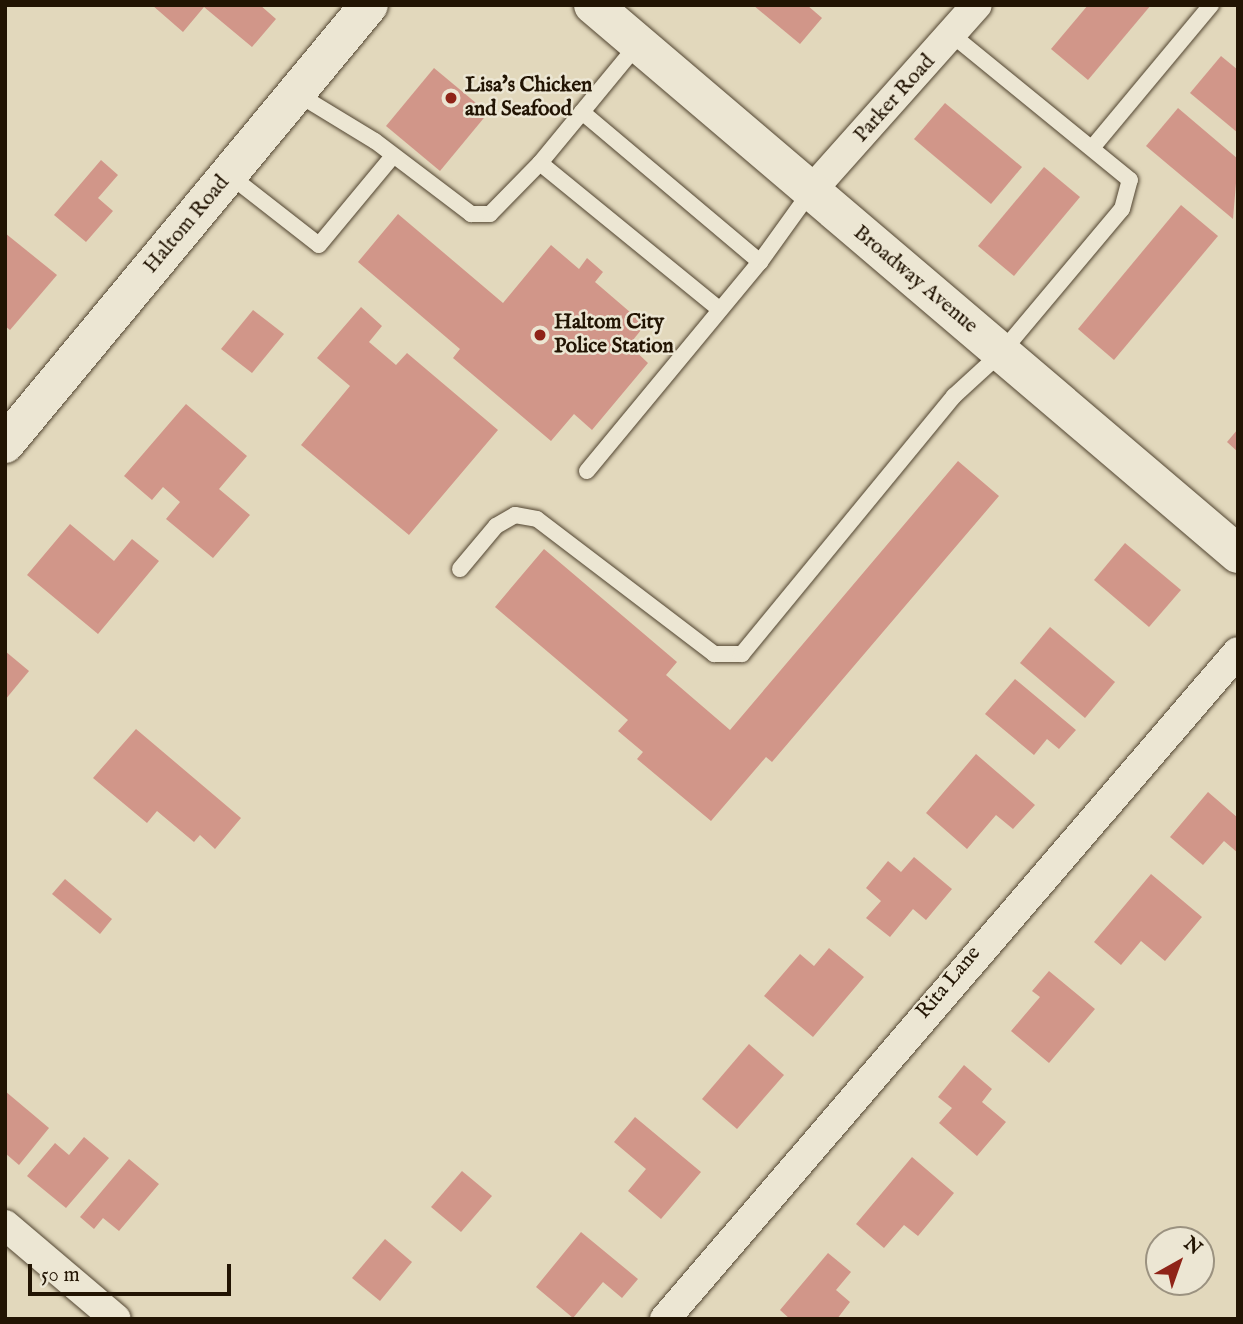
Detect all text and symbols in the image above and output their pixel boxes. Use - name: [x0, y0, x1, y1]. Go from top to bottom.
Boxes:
- street label: Parker Road: [849, 50, 941, 148]
- place label: Lisa's Chicken and Seafood: [465, 73, 592, 123]
- marker: Lisa's Chicken and Seafood: [443, 90, 459, 106]
- street label: Haltom Road: [139, 171, 235, 279]
- street label: Broadway Avenue: [848, 221, 982, 339]
- place label: Haltom City Police Station: [554, 310, 674, 360]
- marker: Haltom City Police Station: [532, 327, 548, 343]
- street label: Rita Lane: [911, 942, 987, 1024]
- north arrow: [1145, 1226, 1215, 1296]
- text: N: [1178, 1232, 1206, 1261]
- scale bar: [32, 1250, 234, 1294]
- text: 50 m: [41, 1262, 80, 1289]

